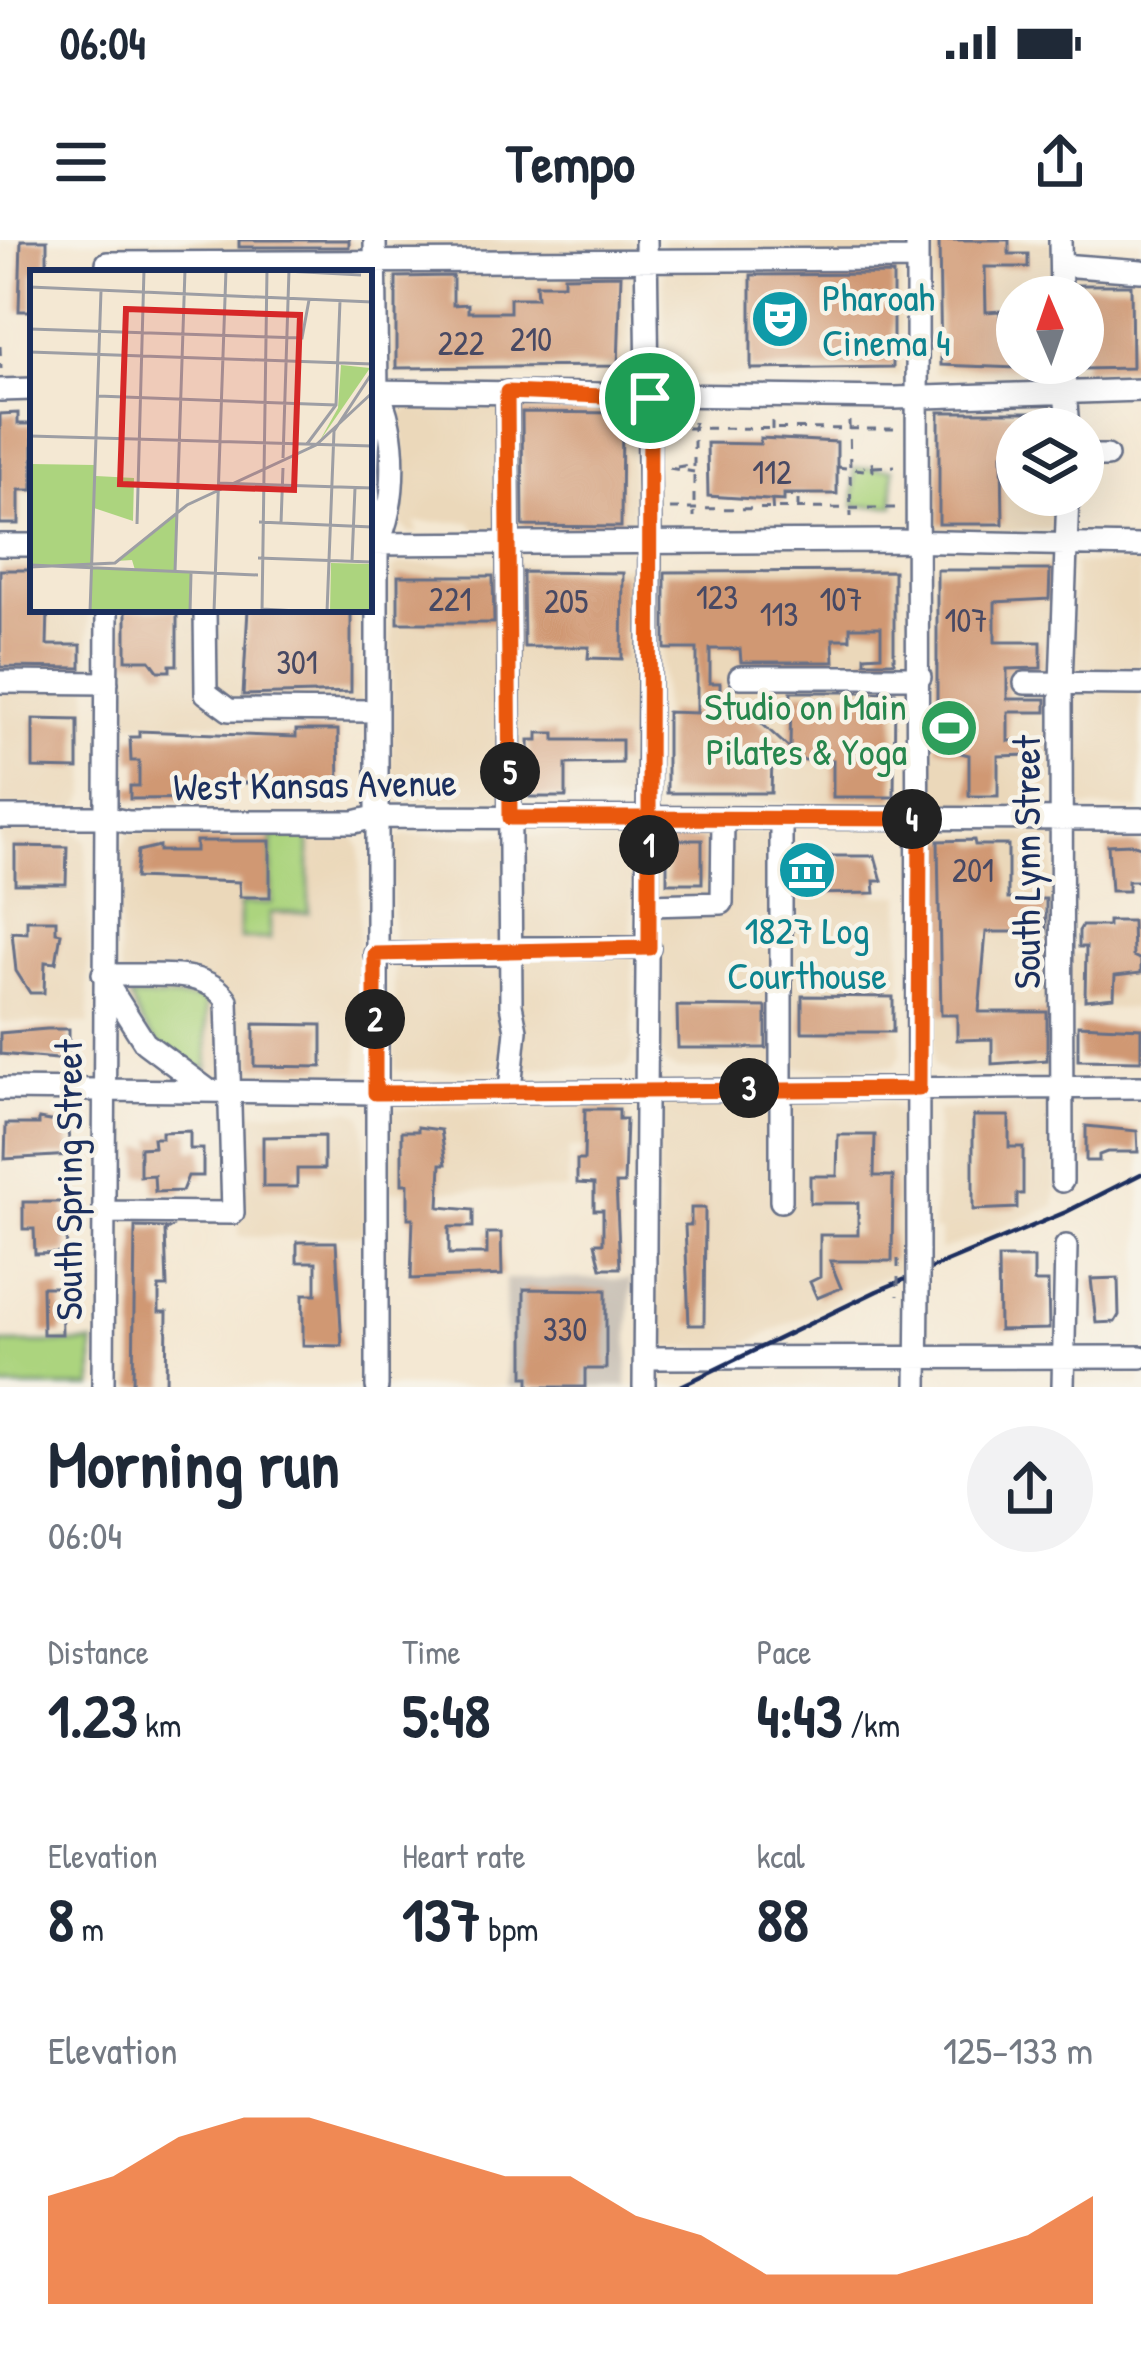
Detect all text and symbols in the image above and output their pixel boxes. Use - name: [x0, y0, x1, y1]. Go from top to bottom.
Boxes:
- text: 06:04: [60, 12, 146, 73]
- text: Tempo: [506, 126, 635, 199]
- icon: menu: [48, 129, 114, 195]
- icon: share: [1027, 129, 1093, 195]
- inset map: [30, 270, 372, 612]
- place label: Pharoah Cinema 4: [822, 270, 951, 368]
- north arrow: [996, 276, 1104, 384]
- map controls: [996, 276, 1104, 516]
- theatre icon: Pharoah Cinema 4: [749, 288, 811, 350]
- house number: 210: [510, 317, 552, 361]
- house number: 222: [438, 321, 485, 365]
- pin: [599, 347, 701, 449]
- icon: arrive: [617, 365, 683, 431]
- button: layers: [996, 408, 1104, 516]
- house number: 112: [752, 450, 792, 494]
- house number: 123: [696, 575, 738, 619]
- house number: 221: [429, 577, 471, 621]
- house number: 107: [819, 577, 863, 621]
- house number: 205: [544, 579, 588, 623]
- house number: 113: [760, 592, 798, 636]
- house number: 107: [944, 598, 988, 642]
- house number: 301: [276, 640, 318, 684]
- place label: Studio on Main Pilates & Yoga: [704, 679, 907, 777]
- sports icon: Studio on Main Pilates & Yoga: [918, 697, 980, 759]
- street label: South Lynn Street: [999, 734, 1052, 989]
- pin: 5: [480, 742, 540, 802]
- text: 5: [503, 750, 517, 794]
- street label: West Kansas Avenue: [173, 755, 457, 812]
- pin: 4: [882, 789, 942, 849]
- text: 4: [906, 797, 918, 841]
- pin: 1: [619, 815, 679, 875]
- text: 1: [643, 823, 655, 867]
- museum icon: 1827 Log Courthouse: [776, 839, 838, 901]
- house number: 201: [952, 848, 994, 892]
- place label: 1827 Log Courthouse: [727, 903, 887, 1001]
- pin: 2: [345, 989, 405, 1049]
- text: 2: [367, 997, 383, 1041]
- street label: South Spring Street: [41, 1039, 94, 1321]
- pin: 3: [719, 1058, 779, 1118]
- text: 3: [742, 1066, 756, 1110]
- house number: 330: [543, 1307, 587, 1351]
- text: Morning run: [48, 1418, 340, 1508]
- button: share: [967, 1426, 1093, 1552]
- text: 06:04: [48, 1508, 122, 1561]
- text: Distance: [48, 1630, 149, 1674]
- text: Time: [402, 1630, 461, 1674]
- text: Pace: [757, 1630, 811, 1674]
- text: 1.23: [48, 1674, 138, 1756]
- text: 5:48: [402, 1674, 490, 1756]
- text: 4:43: [757, 1674, 842, 1756]
- text: km: [138, 1703, 181, 1747]
- text: /km: [842, 1703, 900, 1747]
- text: Elevation: [48, 1834, 158, 1878]
- text: Heart rate: [402, 1834, 526, 1878]
- text: kcal: [757, 1834, 805, 1878]
- text: 8: [48, 1878, 74, 1960]
- text: 137: [402, 1878, 481, 1960]
- text: 88: [757, 1878, 809, 1960]
- text: m: [74, 1907, 104, 1951]
- text: bpm: [481, 1907, 538, 1951]
- text: Elevation: [48, 2023, 178, 2076]
- text: 125–133 m: [943, 2023, 1093, 2076]

